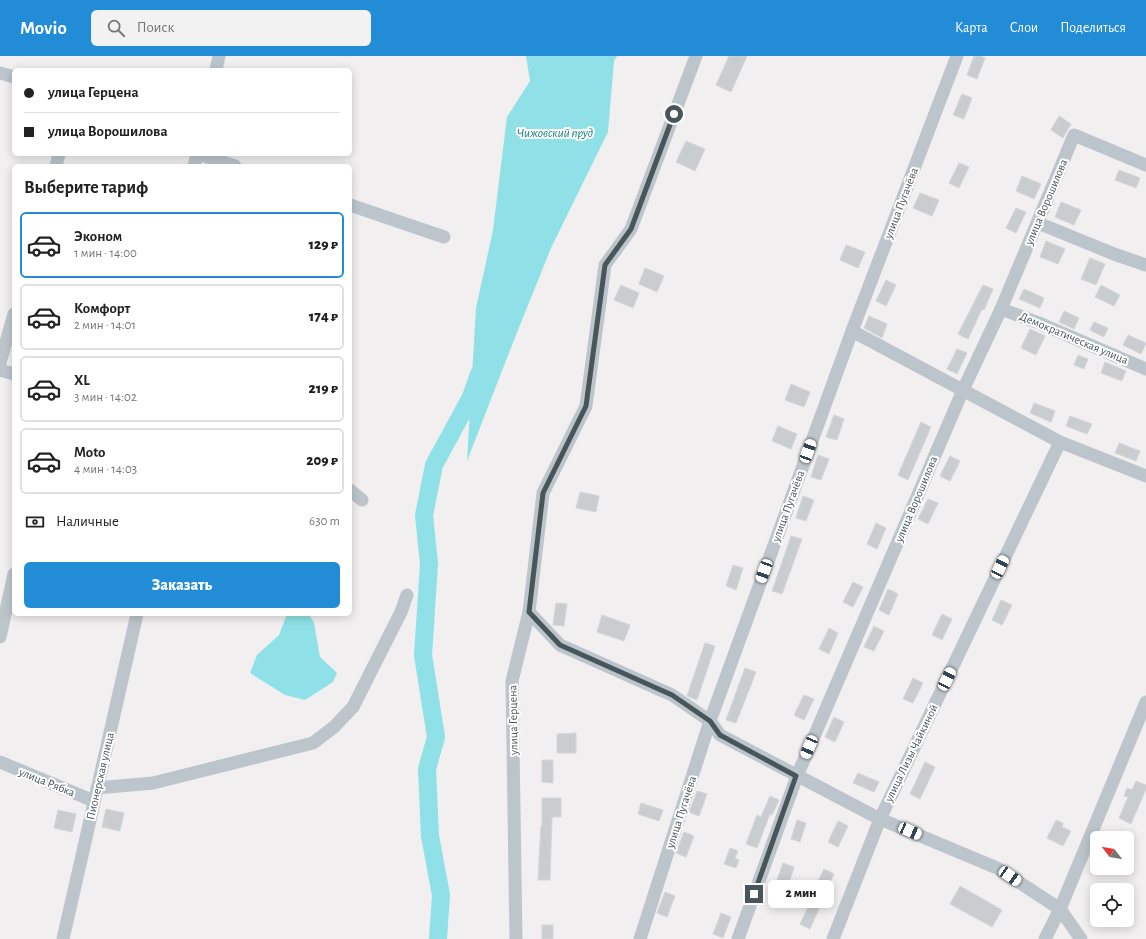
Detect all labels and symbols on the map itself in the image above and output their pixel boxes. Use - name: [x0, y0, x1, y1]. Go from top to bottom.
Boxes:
- route start: [665, 105, 683, 123]
- water label: Чижовский пруд: [517, 127, 593, 140]
- street label: улица Ворошилова: [1022, 157, 1071, 248]
- street label: улица Пугачёва: [882, 165, 921, 241]
- street label: Демократическая улица: [1018, 310, 1130, 367]
- car: [798, 438, 818, 464]
- street label: улица Ворошилова: [892, 454, 941, 545]
- street label: улица Пугачёва: [769, 468, 808, 545]
- car: [989, 554, 1011, 580]
- car: [754, 558, 774, 584]
- car: [936, 666, 958, 692]
- street label: улица Герцена: [506, 684, 521, 756]
- street label: улица Лизы Чайкиной: [882, 702, 941, 805]
- street label: Пионерская улица: [84, 731, 117, 821]
- car: [799, 734, 819, 760]
- street label: улица Рябка: [16, 765, 77, 800]
- street label: улица Пугачёва: [663, 774, 699, 851]
- car: [897, 821, 923, 841]
- north arrow: [1090, 831, 1134, 875]
- car: [997, 864, 1023, 888]
- callout: 2 мин: [768, 880, 834, 908]
- route end: [745, 885, 763, 903]

